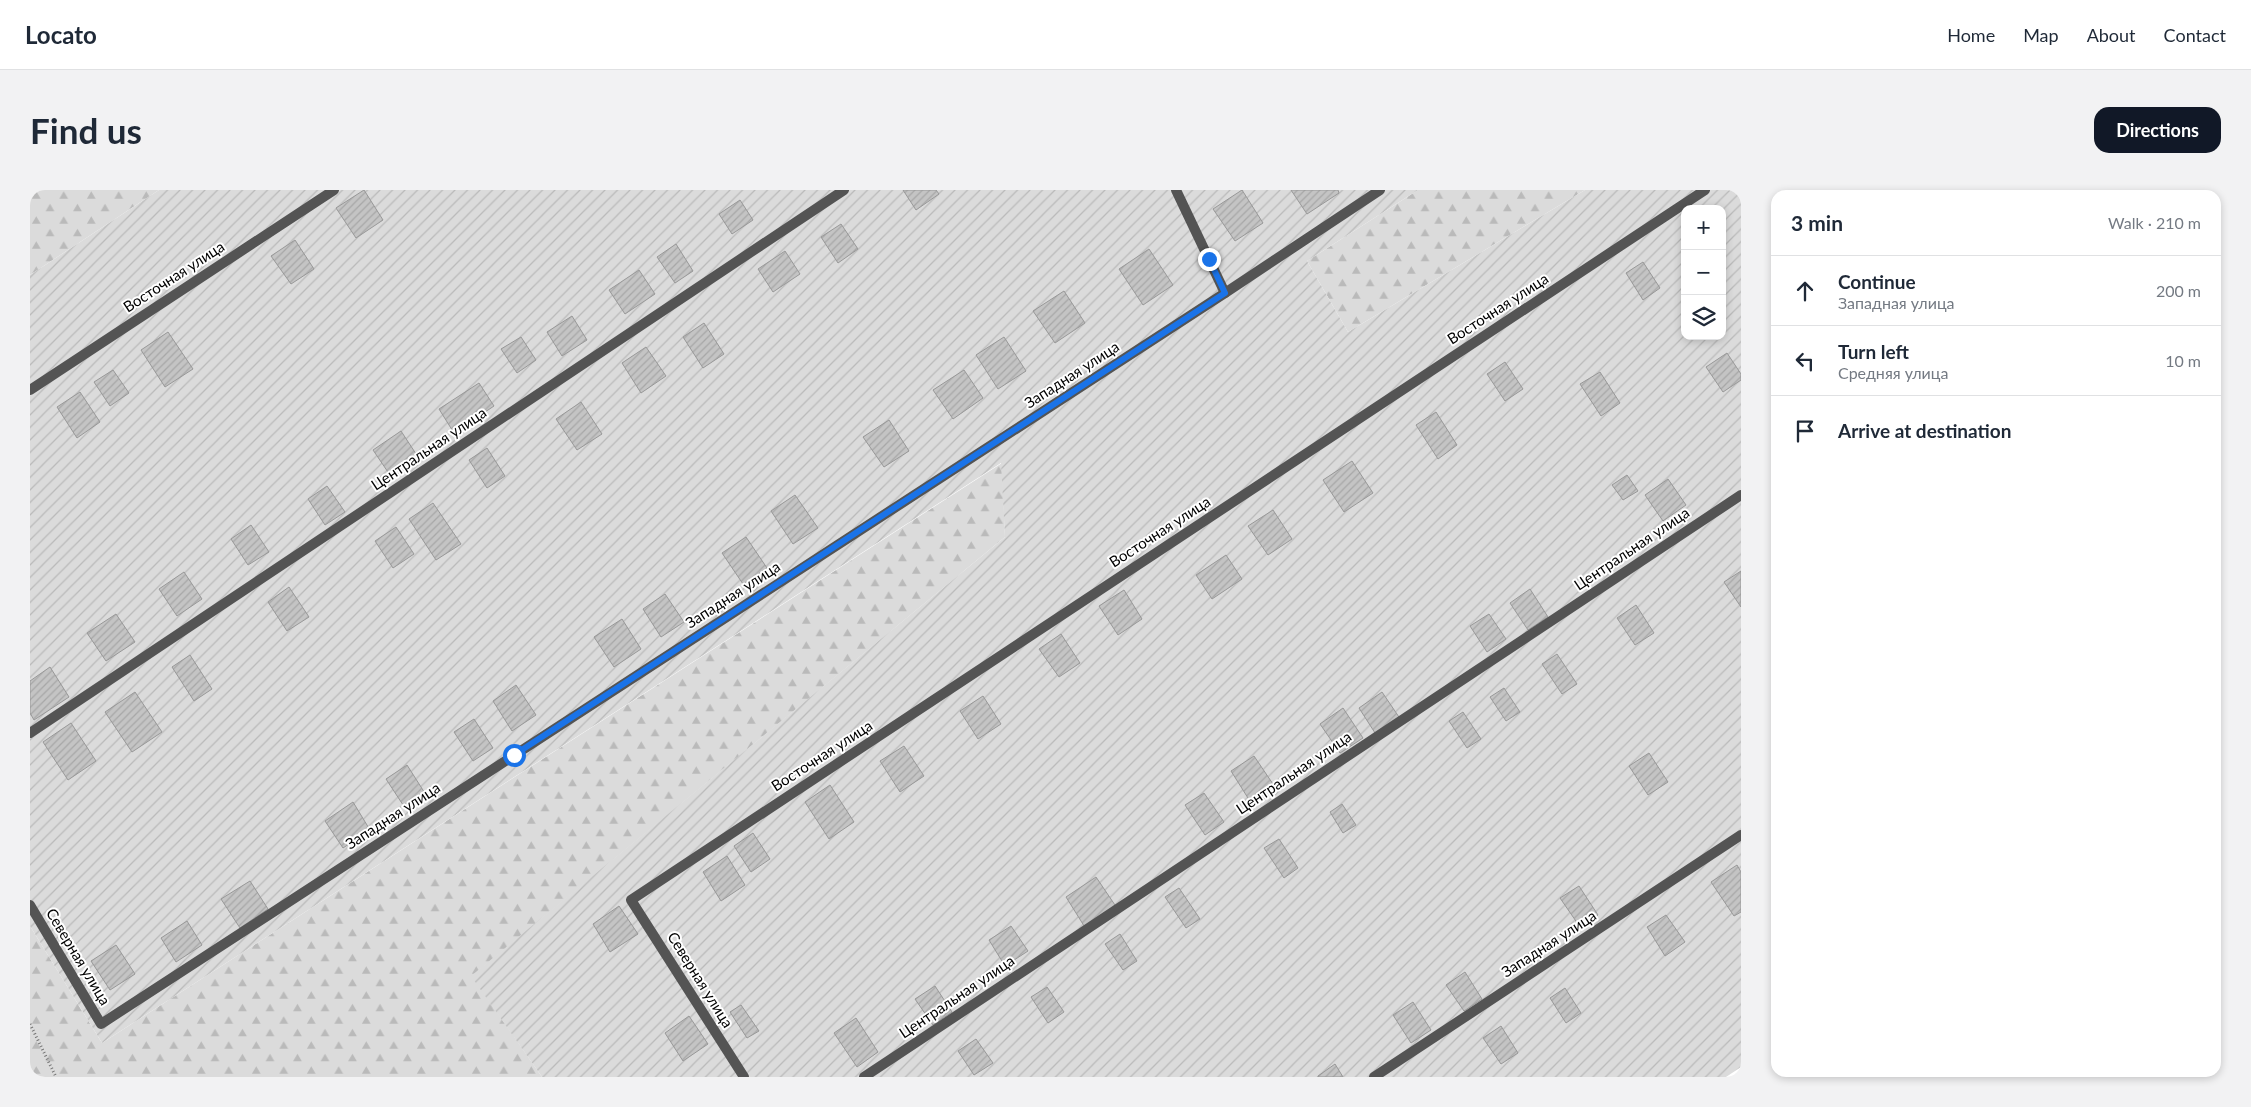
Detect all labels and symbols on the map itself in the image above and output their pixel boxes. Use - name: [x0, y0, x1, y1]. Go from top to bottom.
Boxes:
- street label: Восточная улица: [120, 237, 227, 316]
- route end: [1198, 248, 1221, 271]
- street label: Восточная улица: [1444, 269, 1551, 348]
- street label: Западная улица: [1021, 337, 1122, 411]
- street label: Центральная улица: [367, 403, 489, 493]
- street label: Восточная улица: [1106, 492, 1213, 571]
- street label: Центральная улица: [1570, 503, 1692, 593]
- street label: Западная улица: [682, 557, 783, 631]
- street label: Восточная улица: [768, 716, 875, 795]
- street label: Центральная улица: [1232, 727, 1354, 817]
- route start: [503, 744, 526, 767]
- street label: Западная улица: [342, 778, 443, 852]
- street label: Северная улица: [43, 905, 115, 1008]
- street label: Западная улица: [1498, 906, 1599, 980]
- street label: Северная улица: [664, 928, 738, 1031]
- street label: Центральная улица: [895, 951, 1017, 1041]

